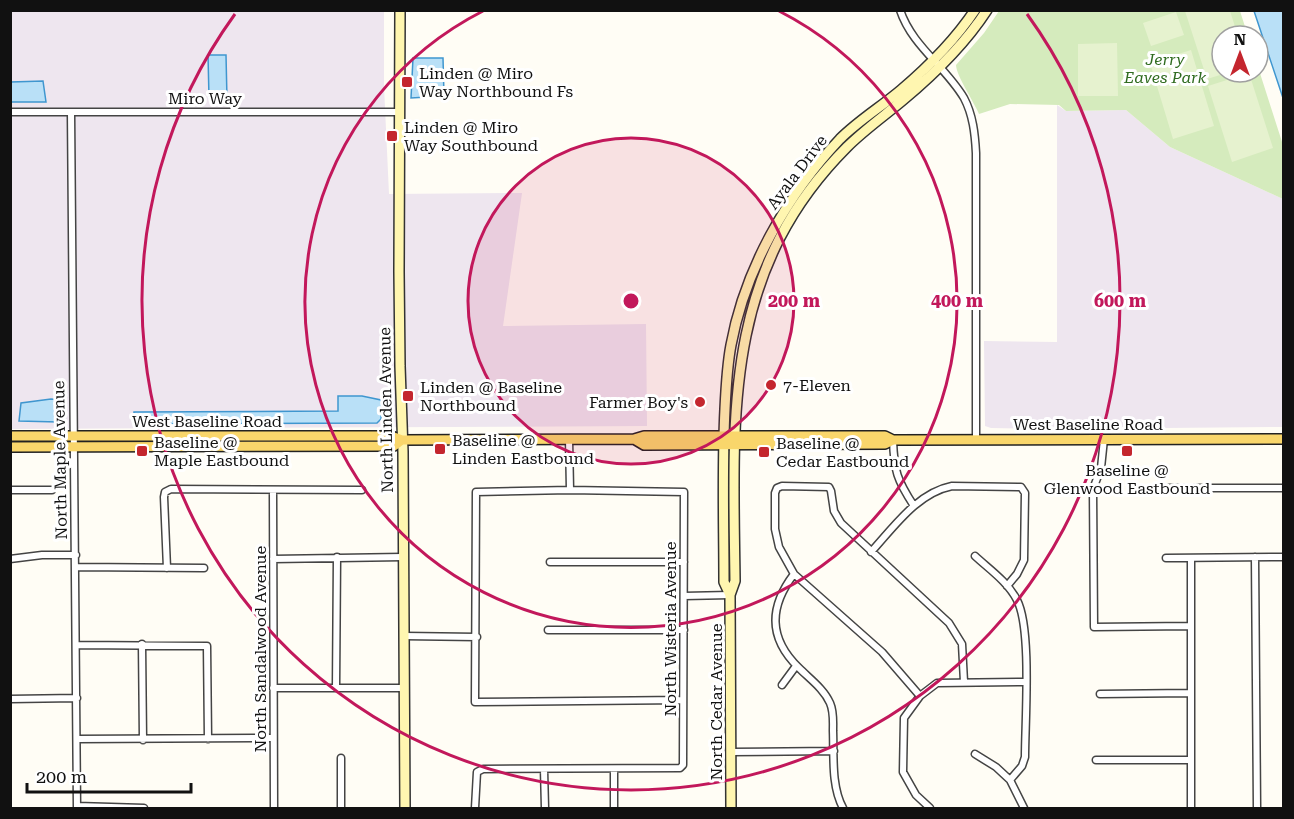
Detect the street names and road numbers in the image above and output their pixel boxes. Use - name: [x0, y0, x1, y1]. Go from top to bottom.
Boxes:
- street label: Miro Way: [168, 89, 243, 108]
- street label: Ayala Drive: [763, 131, 831, 213]
- street label: North Linden Avenue: [375, 327, 397, 493]
- street label: North Maple Avenue: [49, 380, 71, 540]
- street label: West Baseline Road: [132, 412, 282, 431]
- street label: West Baseline Road: [1013, 415, 1163, 434]
- street label: North Wisteria Avenue: [661, 541, 680, 716]
- street label: North Sandalwood Avenue: [251, 545, 270, 752]
- street label: North Cedar Avenue: [707, 623, 726, 780]

